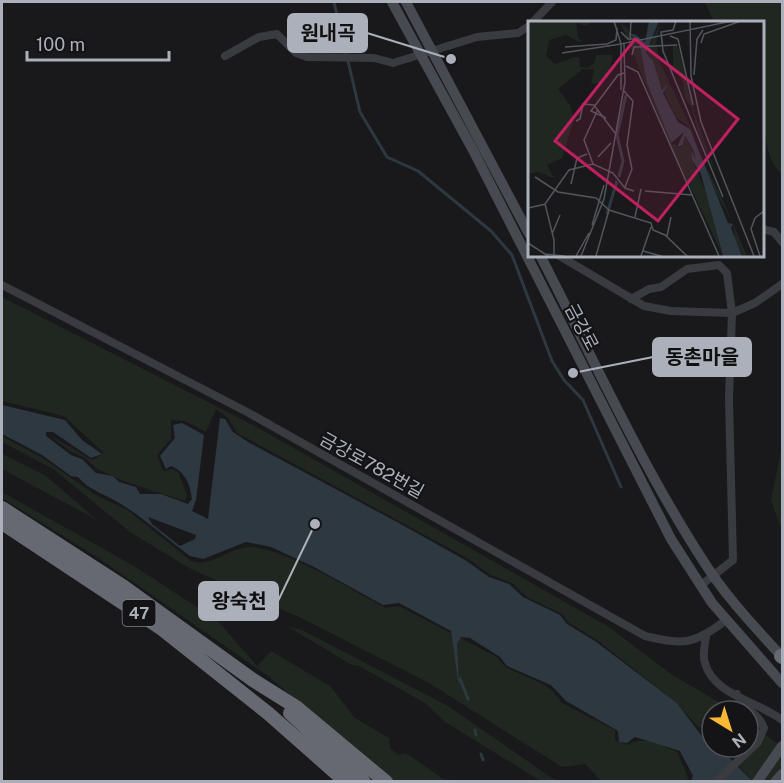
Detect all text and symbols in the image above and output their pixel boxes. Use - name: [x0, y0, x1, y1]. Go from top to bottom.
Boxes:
- callout: 원내곡: [288, 14, 367, 52]
- text: 원내곡: [300, 21, 356, 45]
- inset map: [528, 21, 763, 256]
- scale bar: [27, 24, 170, 62]
- text: 100 m: [36, 34, 85, 55]
- street label: 금강로: [561, 300, 603, 354]
- callout: 동촌마을: [653, 338, 751, 376]
- text: 동촌마을: [665, 345, 739, 369]
- street label: 금강로782번길: [316, 428, 428, 502]
- callout: 왕숙천: [199, 582, 278, 620]
- text: 왕숙천: [211, 589, 267, 613]
- road number: 47: [122, 600, 156, 626]
- north arrow: [700, 699, 760, 759]
- text: N: [728, 729, 750, 752]

